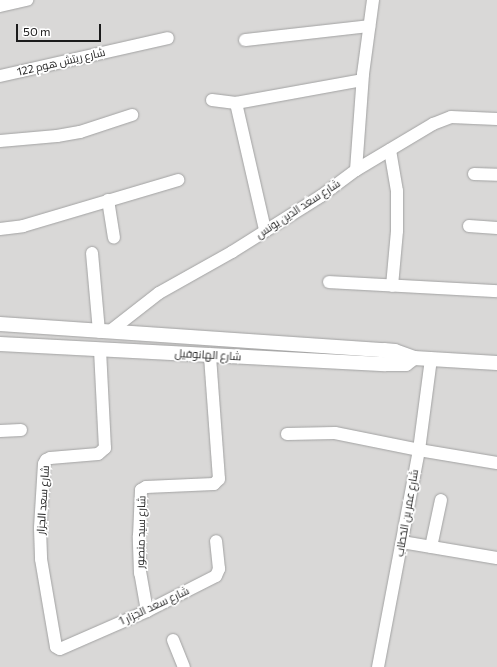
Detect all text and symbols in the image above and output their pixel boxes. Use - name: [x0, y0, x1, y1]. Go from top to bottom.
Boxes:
- scale bar: [18, 16, 103, 42]
- text: 50 m: [23, 24, 51, 38]
- street label: شارع ريتش هوم 122: [16, 45, 106, 79]
- street label: شارع سعد الدين يونس: [253, 177, 343, 241]
- street label: شارع الهانوفيل: [174, 347, 242, 363]
- street label: شارع سعد الجزار: [34, 465, 52, 535]
- street label: شارع عمر بن الخطاب: [393, 468, 421, 558]
- street label: شارع سيد منصور: [134, 496, 148, 568]
- street label: شارع سعد الجزار 1: [117, 584, 191, 628]

